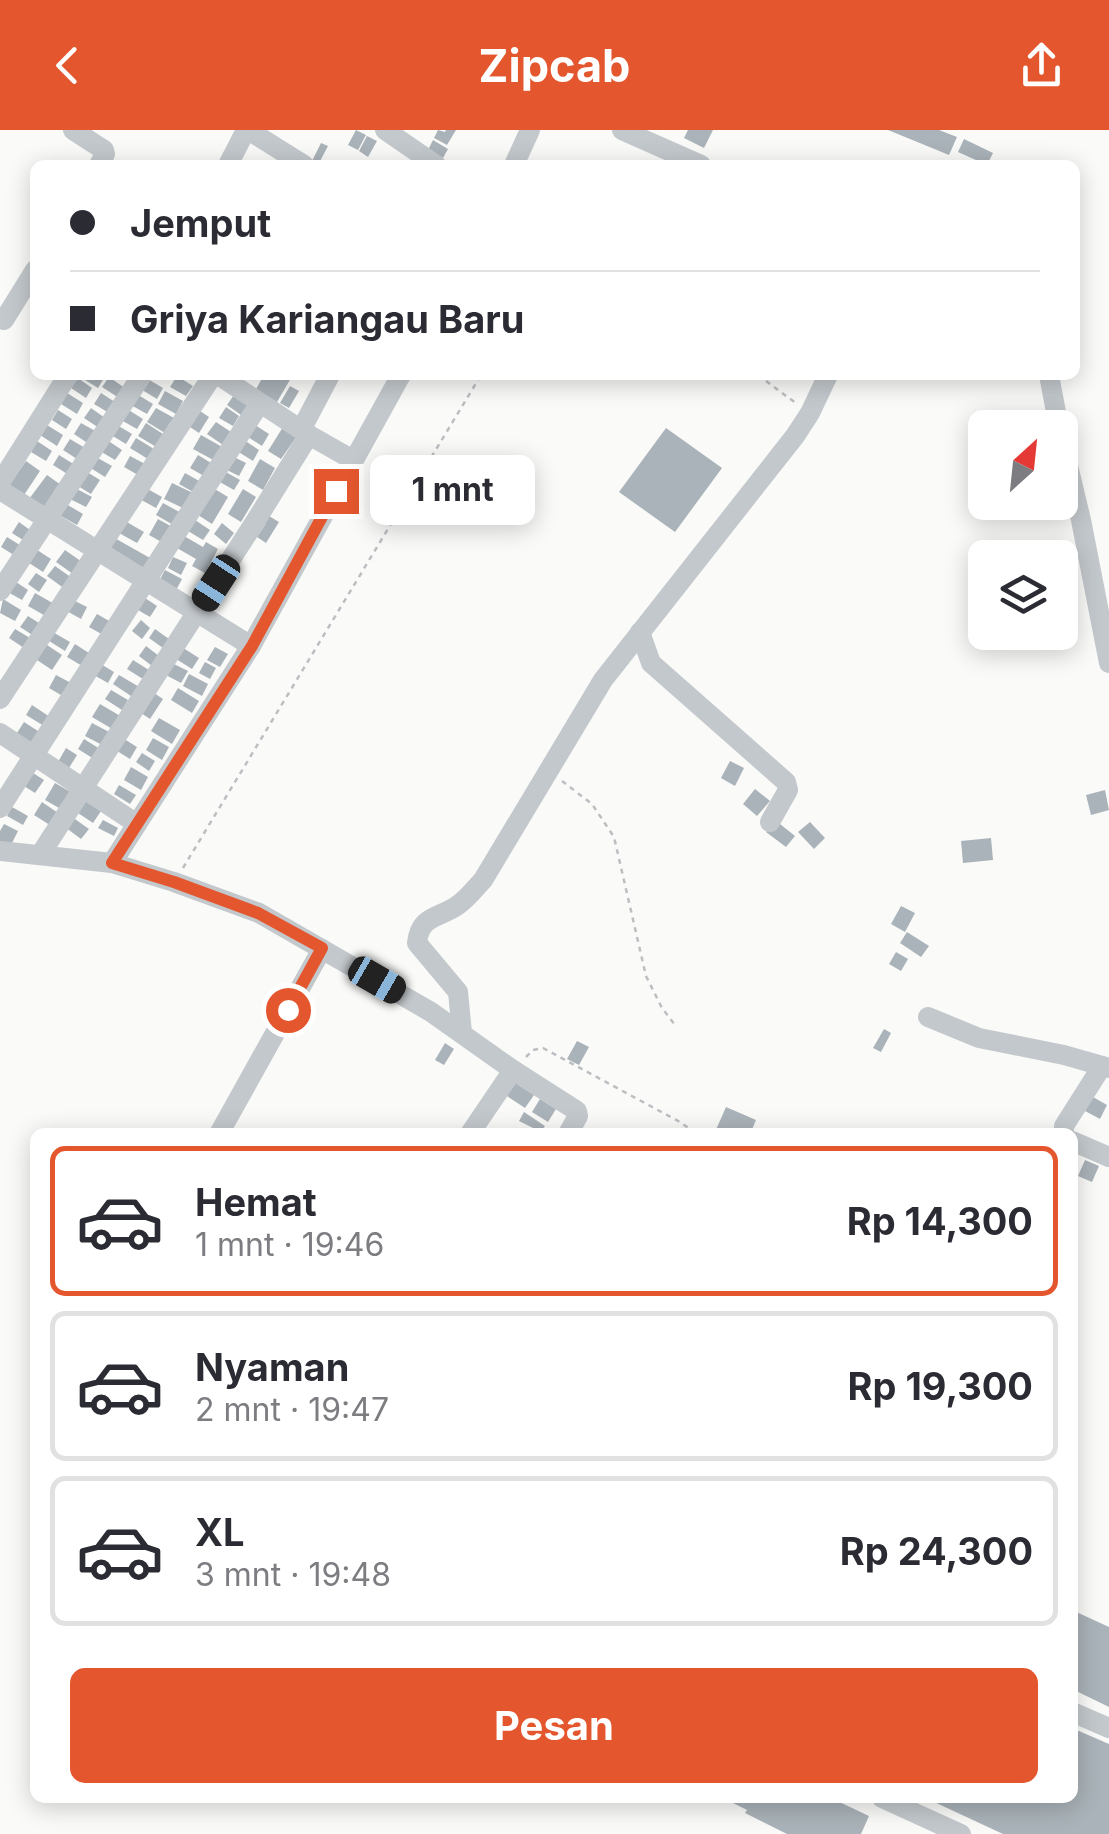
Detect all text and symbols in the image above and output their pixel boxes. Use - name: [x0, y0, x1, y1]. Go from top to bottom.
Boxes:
- icon: back: [40, 38, 95, 93]
- text: Zipcab: [479, 38, 630, 93]
- icon: share: [1014, 38, 1069, 93]
- text: Jemput: [130, 200, 271, 246]
- text: Griya Kariangau Baru: [130, 296, 524, 342]
- north arrow: [968, 410, 1078, 520]
- map controls: [968, 410, 1078, 650]
- callout: 1 mnt: [371, 456, 536, 526]
- route end: [314, 469, 359, 514]
- text: 1 mnt: [411, 470, 494, 509]
- button: layers: [968, 540, 1078, 650]
- car: [187, 550, 245, 616]
- car: [344, 952, 410, 1008]
- route start: [266, 988, 311, 1033]
- icon: car: [75, 1176, 165, 1266]
- text: Hemat: [195, 1179, 317, 1225]
- text: Rp 14,300: [847, 1198, 1033, 1244]
- text: 1 mnt · 19:46: [195, 1225, 384, 1264]
- icon: car: [75, 1341, 165, 1431]
- text: Nyaman: [195, 1344, 349, 1390]
- text: Rp 19,300: [848, 1363, 1033, 1409]
- text: 2 mnt · 19:47: [195, 1390, 389, 1429]
- icon: car: [75, 1506, 165, 1596]
- text: XL: [195, 1509, 245, 1555]
- text: Rp 24,300: [840, 1528, 1033, 1574]
- text: 3 mnt · 19:48: [195, 1555, 391, 1594]
- button: Pesan: [70, 1668, 1038, 1783]

